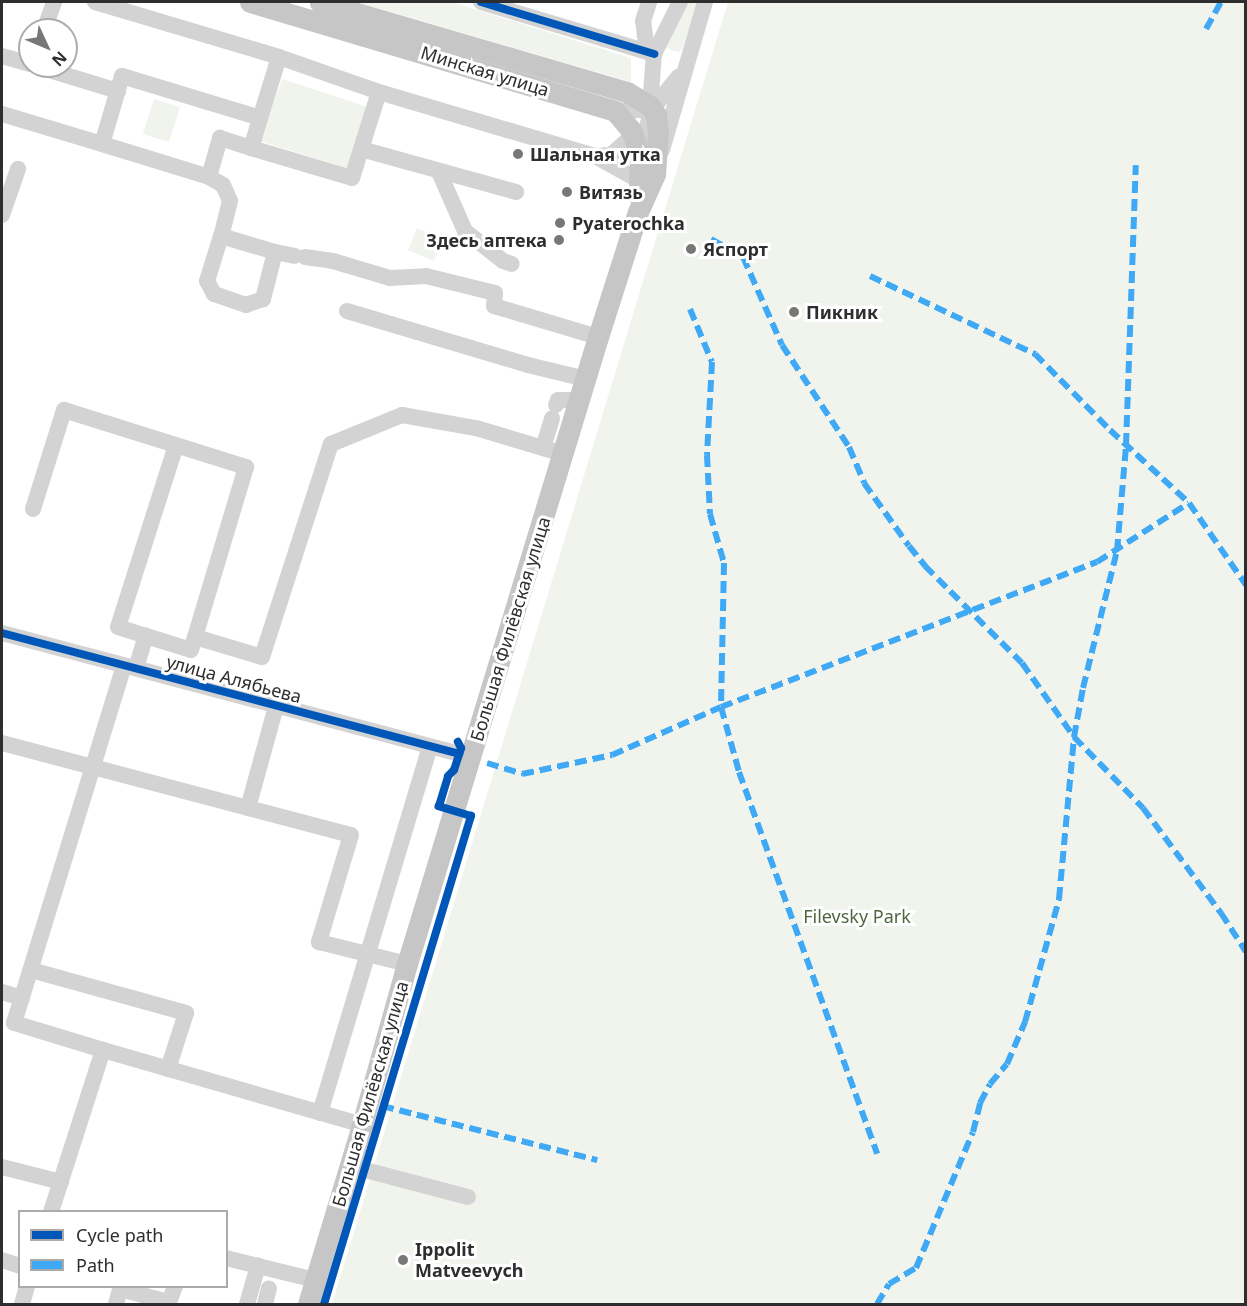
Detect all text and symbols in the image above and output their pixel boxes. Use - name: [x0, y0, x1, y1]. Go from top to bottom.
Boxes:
- north arrow: [18, 18, 78, 78]
- street label: Минская улица: [418, 41, 552, 101]
- text: N: [47, 47, 72, 71]
- place label: Шальная утка: [530, 143, 661, 165]
- marker: Шальная утка: [511, 147, 525, 161]
- place label: Витязь: [579, 181, 643, 203]
- marker: Витязь: [560, 185, 574, 199]
- place label: Pyaterochka: [572, 212, 685, 234]
- marker: Pyaterochka: [553, 216, 567, 230]
- place label: Здесь аптека: [426, 229, 547, 251]
- marker: Здесь аптека: [552, 233, 566, 247]
- place label: Яспорт: [703, 238, 768, 260]
- marker: Яспорт: [684, 242, 698, 256]
- place label: Пикник: [806, 301, 878, 323]
- marker: Пикник: [787, 305, 801, 319]
- street label: Большая Филёвская улица: [465, 514, 555, 744]
- street label: улица Алябьева: [164, 651, 304, 707]
- park label: Filevsky Park: [803, 905, 911, 927]
- street label: Большая Филёвская улица: [327, 979, 413, 1209]
- legend: [18, 1210, 228, 1288]
- text: Cycle path: [76, 1223, 163, 1247]
- place label: Ippolit Matveevych: [415, 1239, 524, 1282]
- text: Path: [76, 1253, 115, 1277]
- marker: Ippolit Matveevych: [396, 1253, 410, 1267]

